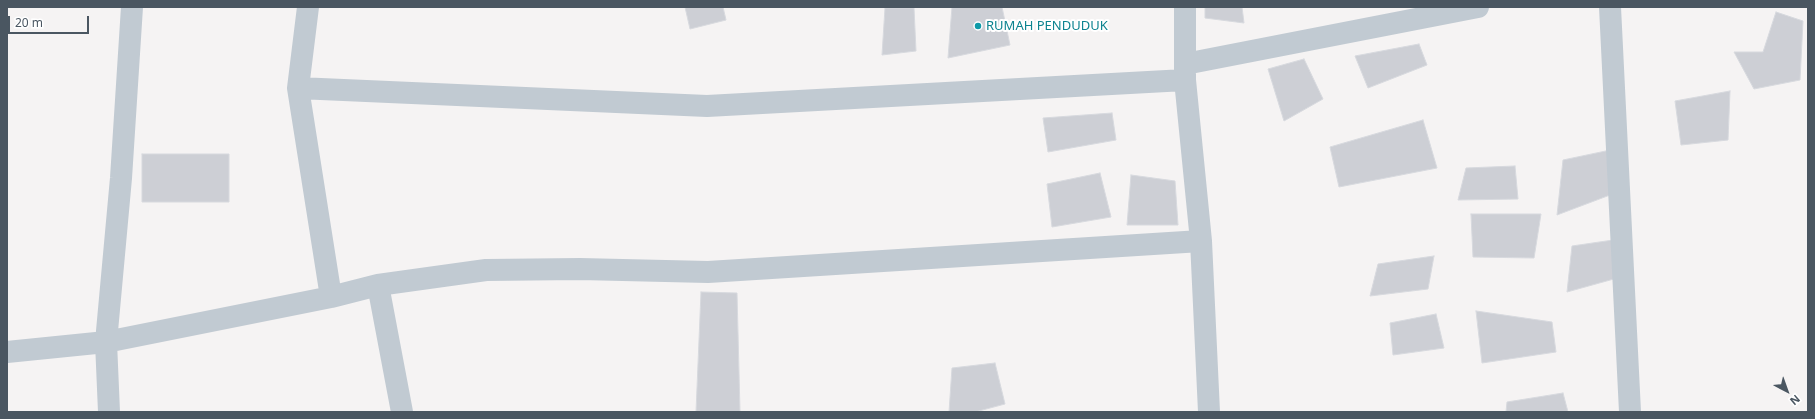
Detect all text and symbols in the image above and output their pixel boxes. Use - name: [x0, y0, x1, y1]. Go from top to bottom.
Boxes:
- scale bar: [10, 8, 91, 34]
- text: 20 m: [15, 14, 43, 31]
- place label: RUMAH PENDUDUK: [986, 18, 1108, 34]
- marker: RUMAH PENDUDUK: [973, 21, 983, 31]
- north arrow: [1767, 371, 1807, 411]
- text: N: [1787, 392, 1804, 409]

